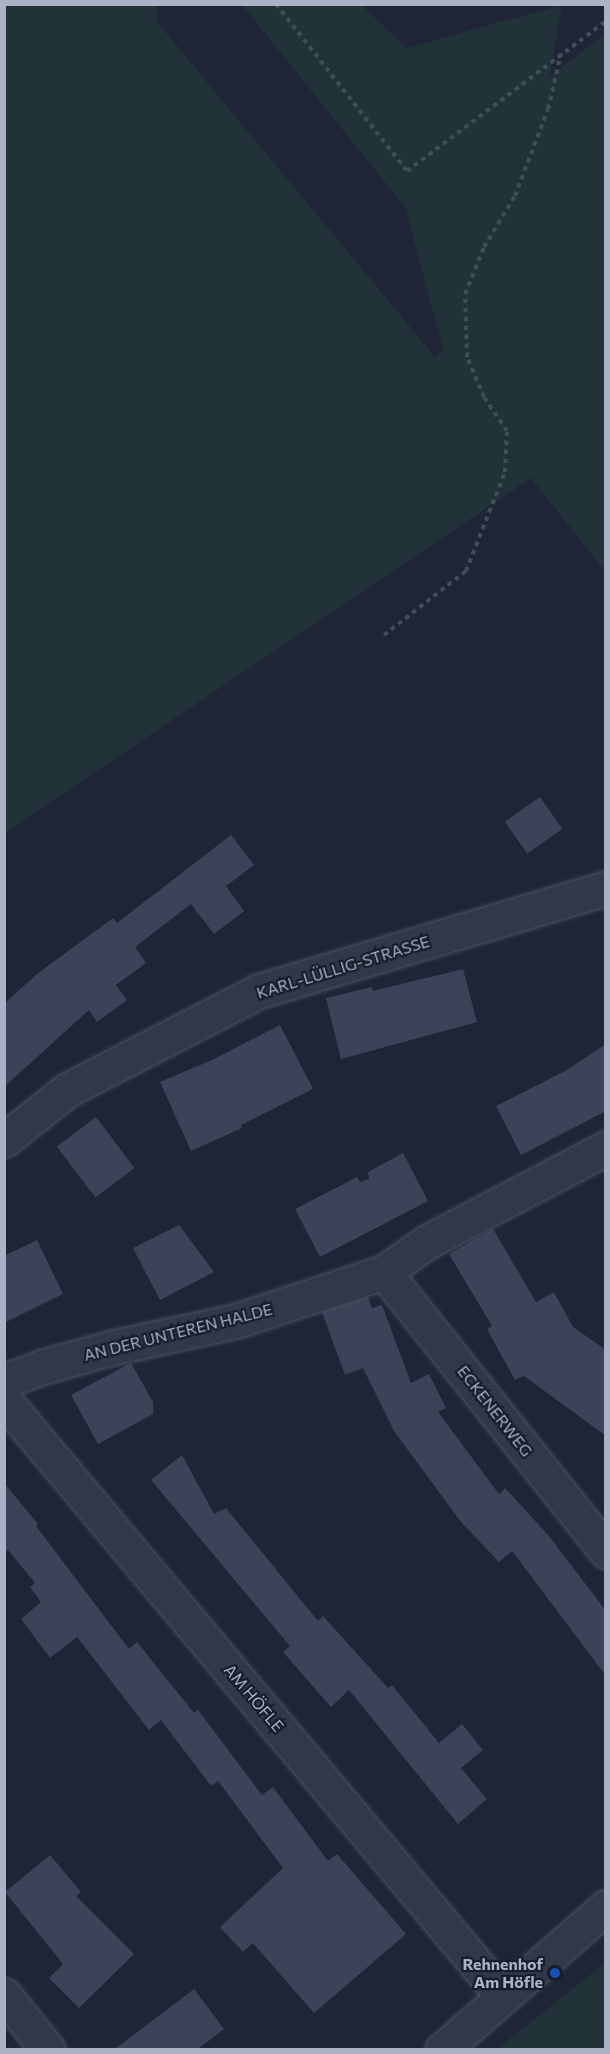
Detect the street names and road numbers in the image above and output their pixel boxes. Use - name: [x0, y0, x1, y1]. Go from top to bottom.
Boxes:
- street label: KARL-LÜLLIG-STRASSE: [254, 932, 432, 1002]
- street label: AN DER UNTEREN HALDE: [82, 1299, 274, 1365]
- street label: ECKENERWEG: [454, 1362, 536, 1460]
- street label: AM HÖFLE: [220, 1660, 288, 1736]

